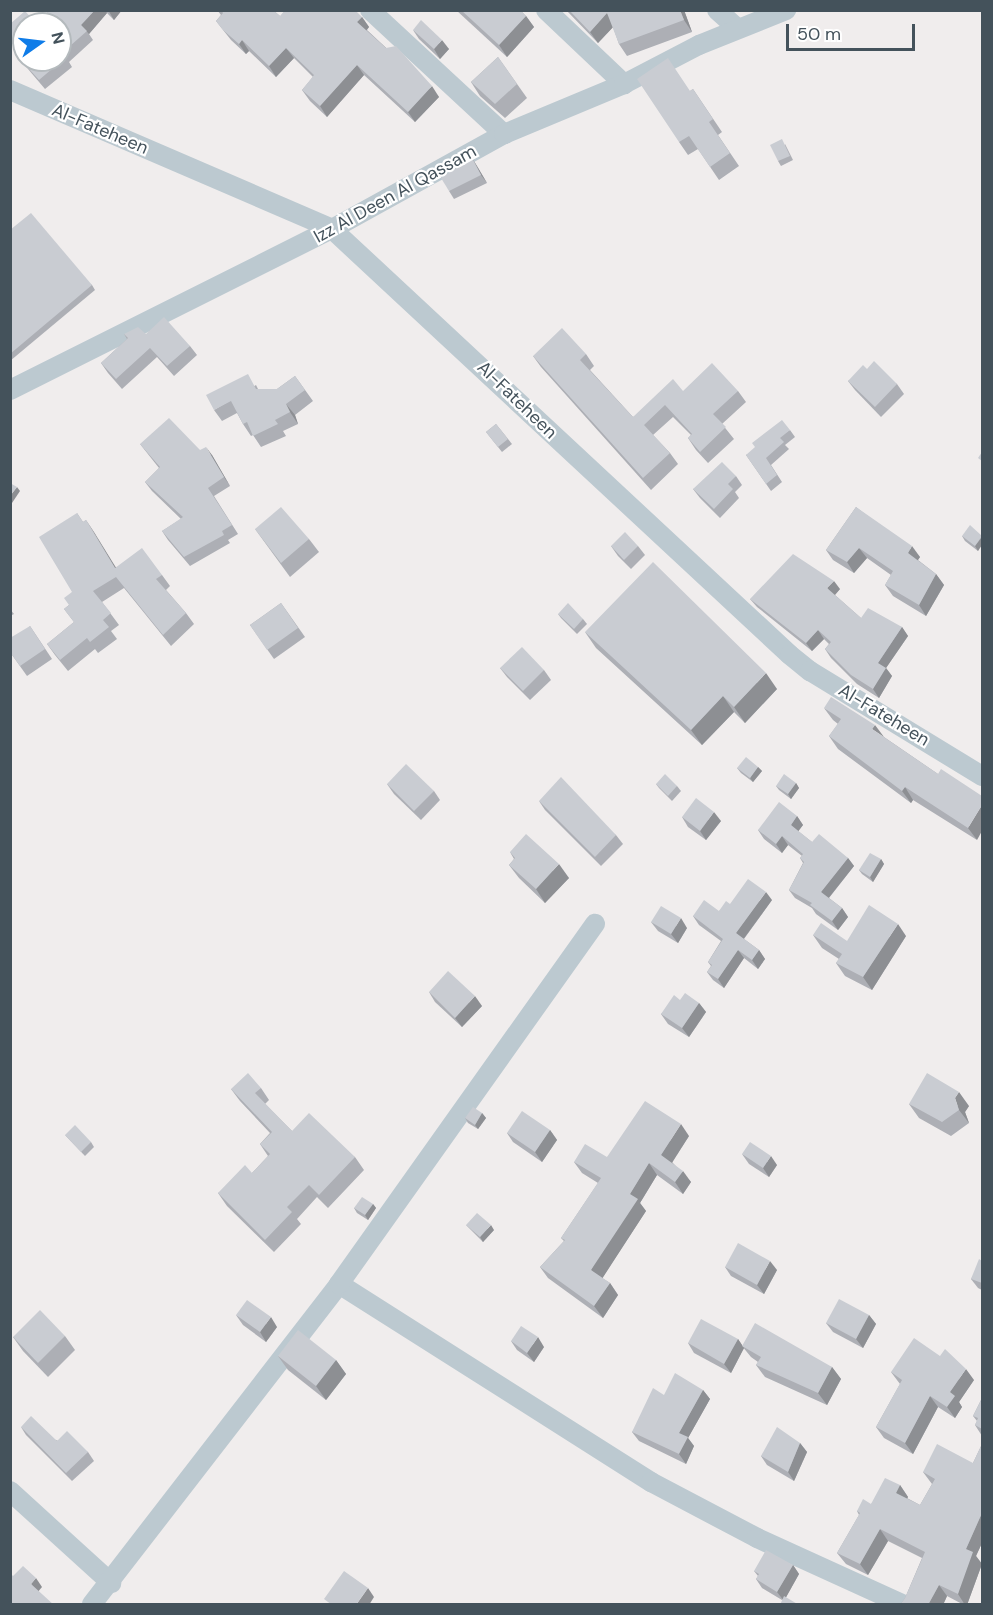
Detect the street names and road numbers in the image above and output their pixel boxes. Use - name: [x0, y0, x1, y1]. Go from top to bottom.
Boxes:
- street label: Al-Fateheen: [49, 99, 151, 159]
- street label: Izz Al Deen Al Qassam: [310, 140, 480, 248]
- street label: Al-Fateheen: [473, 357, 561, 443]
- street label: Al-Fateheen: [835, 679, 933, 751]

